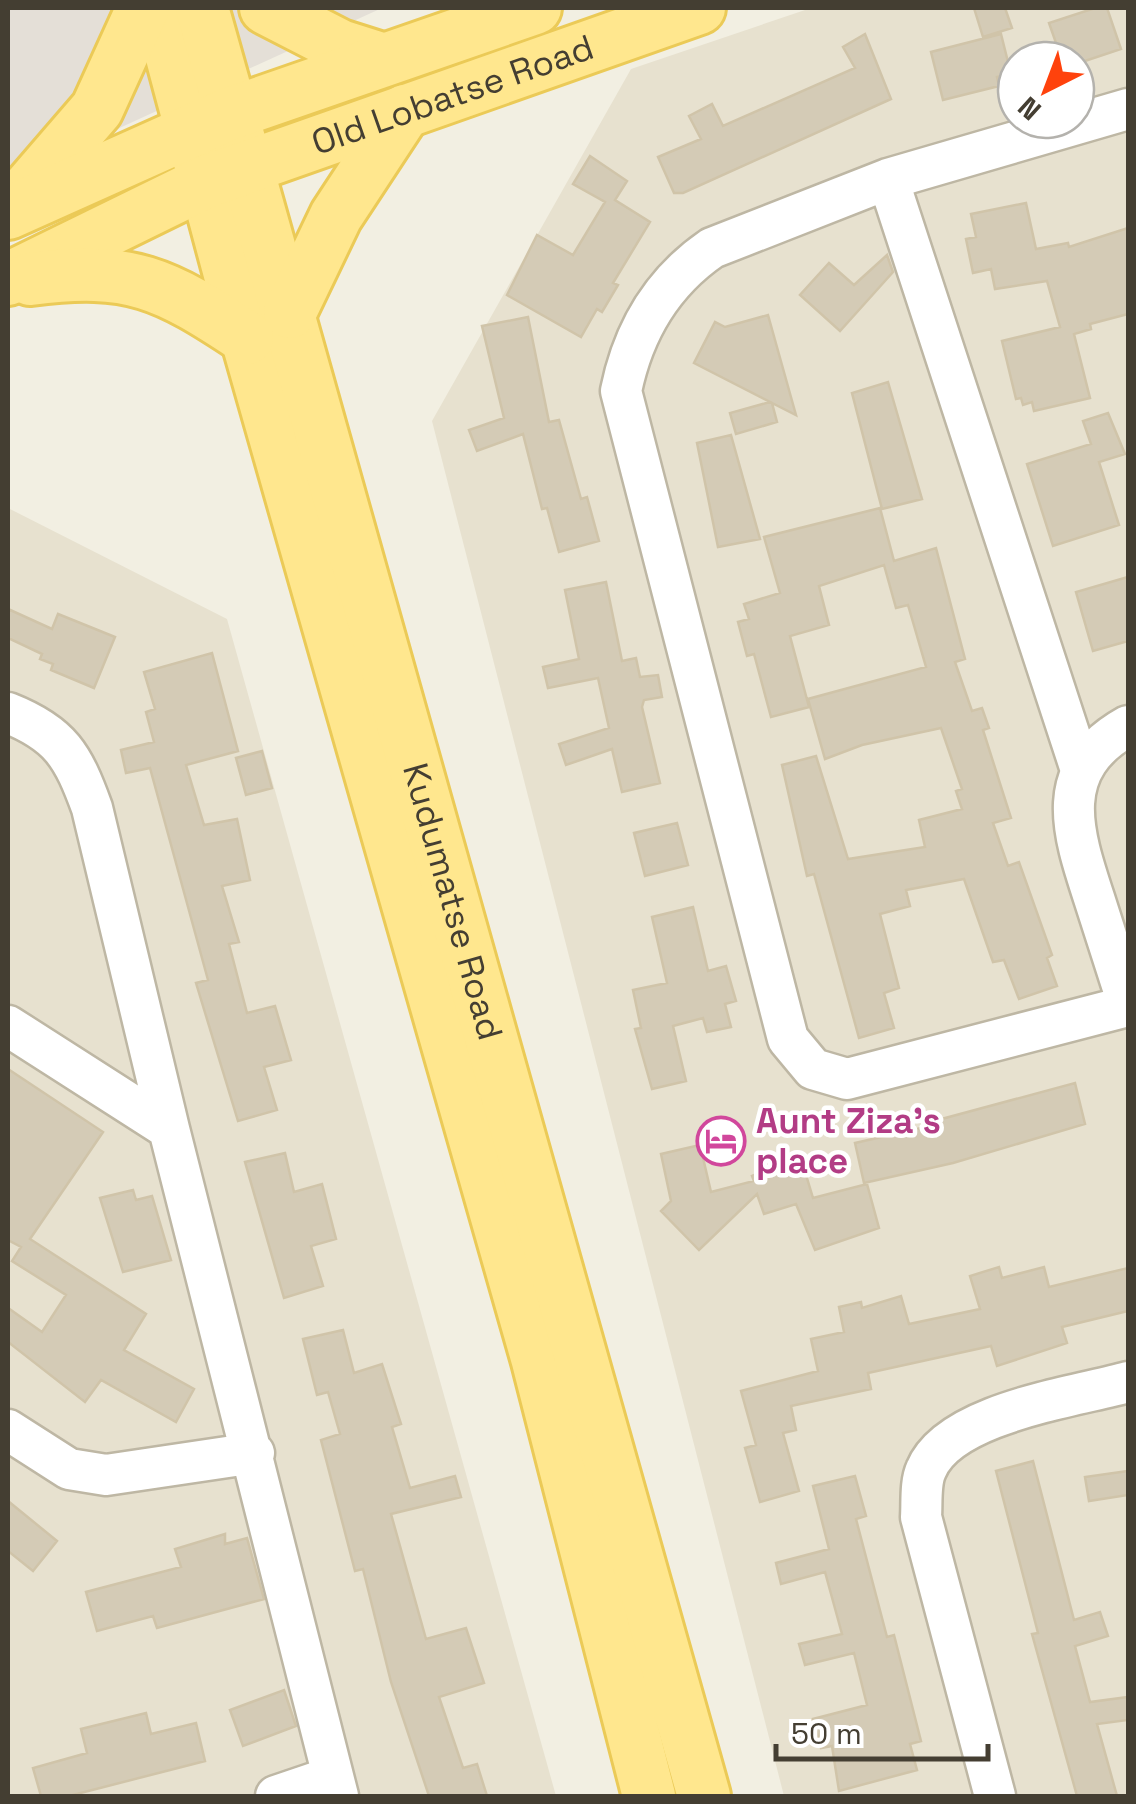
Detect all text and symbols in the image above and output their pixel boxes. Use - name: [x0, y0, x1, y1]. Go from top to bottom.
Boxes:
- street label: Old Lobatse Road: [306, 25, 599, 165]
- north arrow: [996, 40, 1096, 140]
- text: N: [1010, 89, 1048, 128]
- street label: Kudumatse Road: [393, 758, 513, 1045]
- place label: Aunt Ziza's place: [756, 1099, 941, 1183]
- hotel icon: Aunt Ziza's place: [695, 1115, 747, 1167]
- scale bar: [776, 1699, 988, 1761]
- text: 50 m: [791, 1714, 862, 1753]

